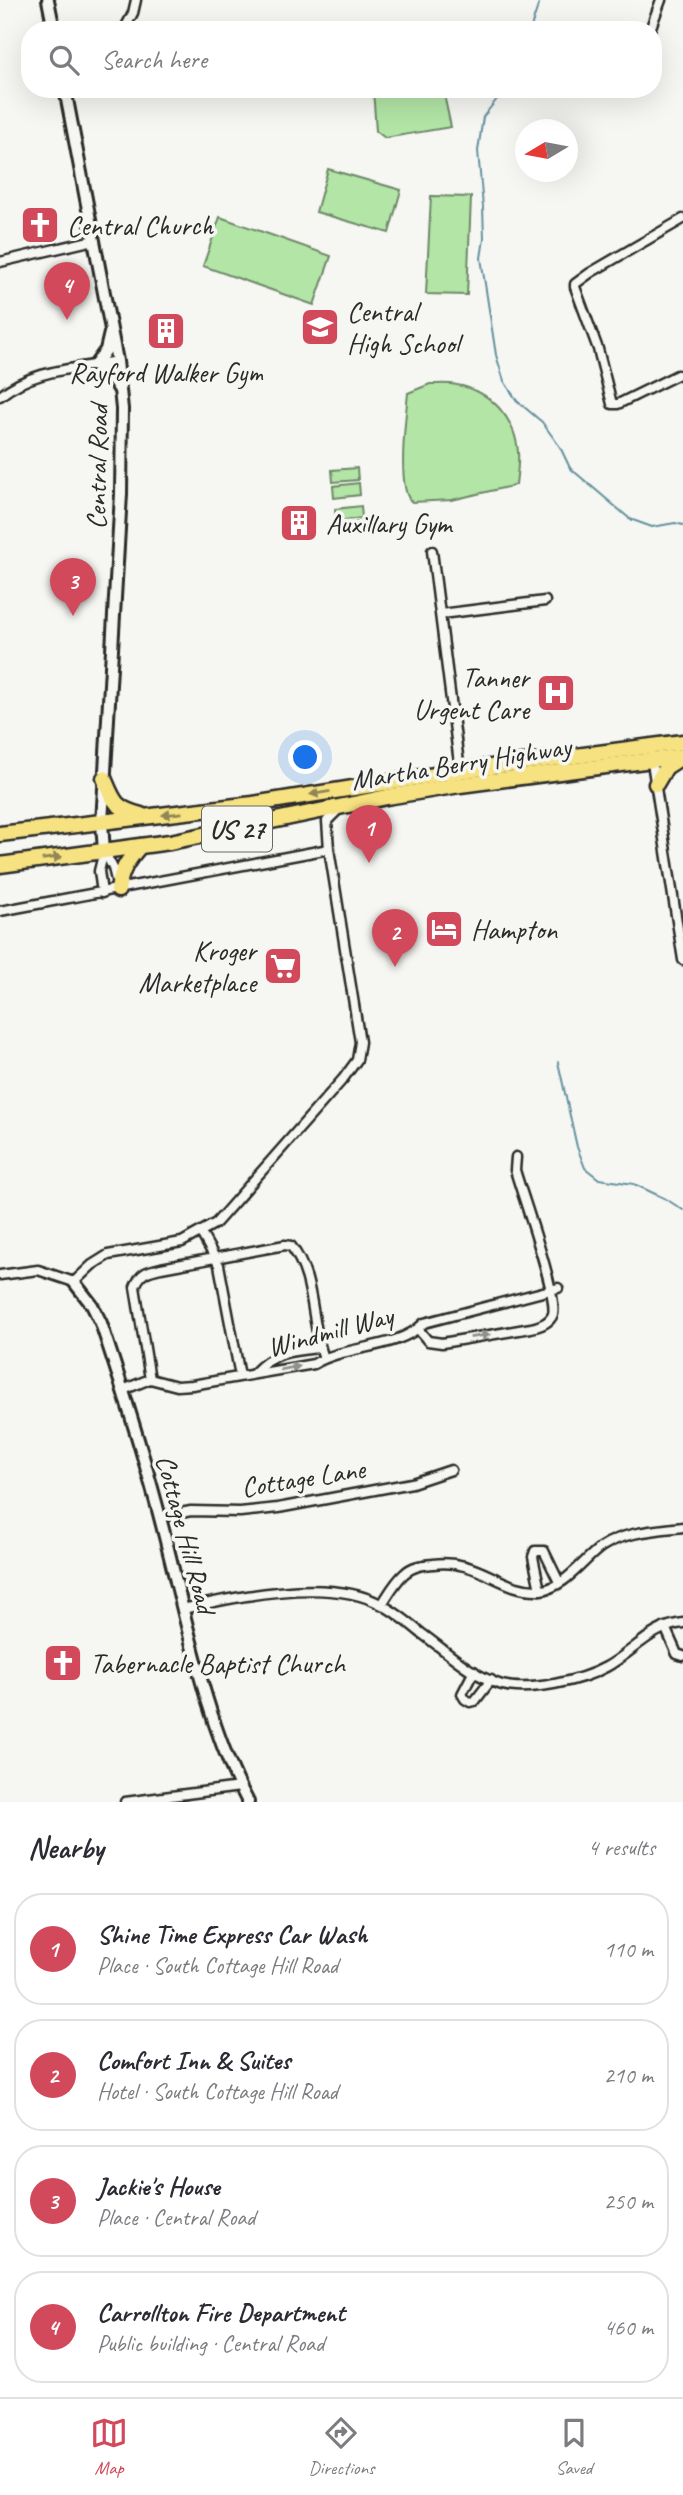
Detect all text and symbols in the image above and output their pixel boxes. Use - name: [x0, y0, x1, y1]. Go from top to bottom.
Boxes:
- search box: [21, 21, 662, 98]
- icon: search: [45, 41, 83, 79]
- text: Search here: [101, 43, 207, 76]
- north arrow: [515, 119, 578, 182]
- church icon: Central Church: [19, 204, 61, 246]
- place label: Central Church: [67, 208, 214, 243]
- pin: 4: [44, 262, 90, 320]
- place label: Central High School: [347, 294, 465, 361]
- school or university icon: Central High School: [299, 306, 341, 348]
- building icon: Rayford Walker Gym: [145, 310, 187, 352]
- place label: Rayford Walker Gym: [69, 355, 264, 390]
- street label: Central Road: [78, 400, 116, 530]
- building icon: Auxillary Gym: [278, 502, 320, 544]
- place label: Auxillary Gym: [326, 506, 454, 541]
- pin: 3: [50, 558, 96, 616]
- place label: Tanner Urgent Care: [414, 660, 531, 727]
- hospital icon: Tanner Urgent Care: [535, 672, 577, 714]
- street label: Martha Berry Highway: [349, 728, 576, 798]
- your location: [288, 740, 322, 774]
- one-way arrow: [309, 788, 331, 799]
- pin: 1: [346, 805, 392, 863]
- road number: US 27: [202, 806, 272, 852]
- one-way arrow: [161, 808, 183, 819]
- one-way arrow: [41, 852, 63, 863]
- hotel icon: Hampton: [423, 908, 465, 950]
- pin: 2: [372, 909, 418, 967]
- place label: Hampton: [471, 912, 558, 947]
- place label: Kroger Marketplace: [139, 933, 258, 1000]
- supermarket icon: Kroger Marketplace: [262, 945, 304, 987]
- street label: Windmill Way: [264, 1297, 399, 1364]
- one-way arrow: [469, 1330, 491, 1341]
- one-way arrow: [279, 1362, 301, 1373]
- street label: Cottage Hill Road: [148, 1451, 225, 1621]
- street label: Cottage Lane: [239, 1451, 369, 1505]
- church icon: Tabernacle Baptist Church: [42, 1642, 84, 1684]
- place label: Tabernacle Baptist Church: [90, 1646, 347, 1681]
- text: Nearby: [28, 1829, 104, 1867]
- text: 4 results: [588, 1833, 655, 1862]
- text: Shine Time Express Car Wash: [97, 1918, 367, 1951]
- text: 1: [48, 1935, 58, 1964]
- text: 110 m: [604, 1935, 653, 1964]
- text: Place · South Cottage Hill Road: [97, 1951, 338, 1980]
- text: Comfort Inn & Suites: [97, 2044, 290, 2077]
- text: 2: [48, 2061, 58, 2090]
- text: 210 m: [604, 2061, 653, 2090]
- text: Hotel · South Cottage Hill Road: [97, 2077, 338, 2106]
- text: Jackie's House: [97, 2170, 220, 2203]
- text: 3: [48, 2187, 58, 2216]
- text: 250 m: [604, 2187, 653, 2216]
- text: Place · Central Road: [97, 2203, 255, 2232]
- text: Carrollton Fire Department: [97, 2296, 345, 2329]
- text: 4: [48, 2313, 58, 2342]
- text: 460 m: [604, 2313, 653, 2342]
- text: Public building · Central Road: [97, 2329, 324, 2358]
- tab: Map: [90, 2414, 128, 2480]
- tab: Directions: [308, 2414, 375, 2480]
- tab: Saved: [555, 2414, 593, 2480]

